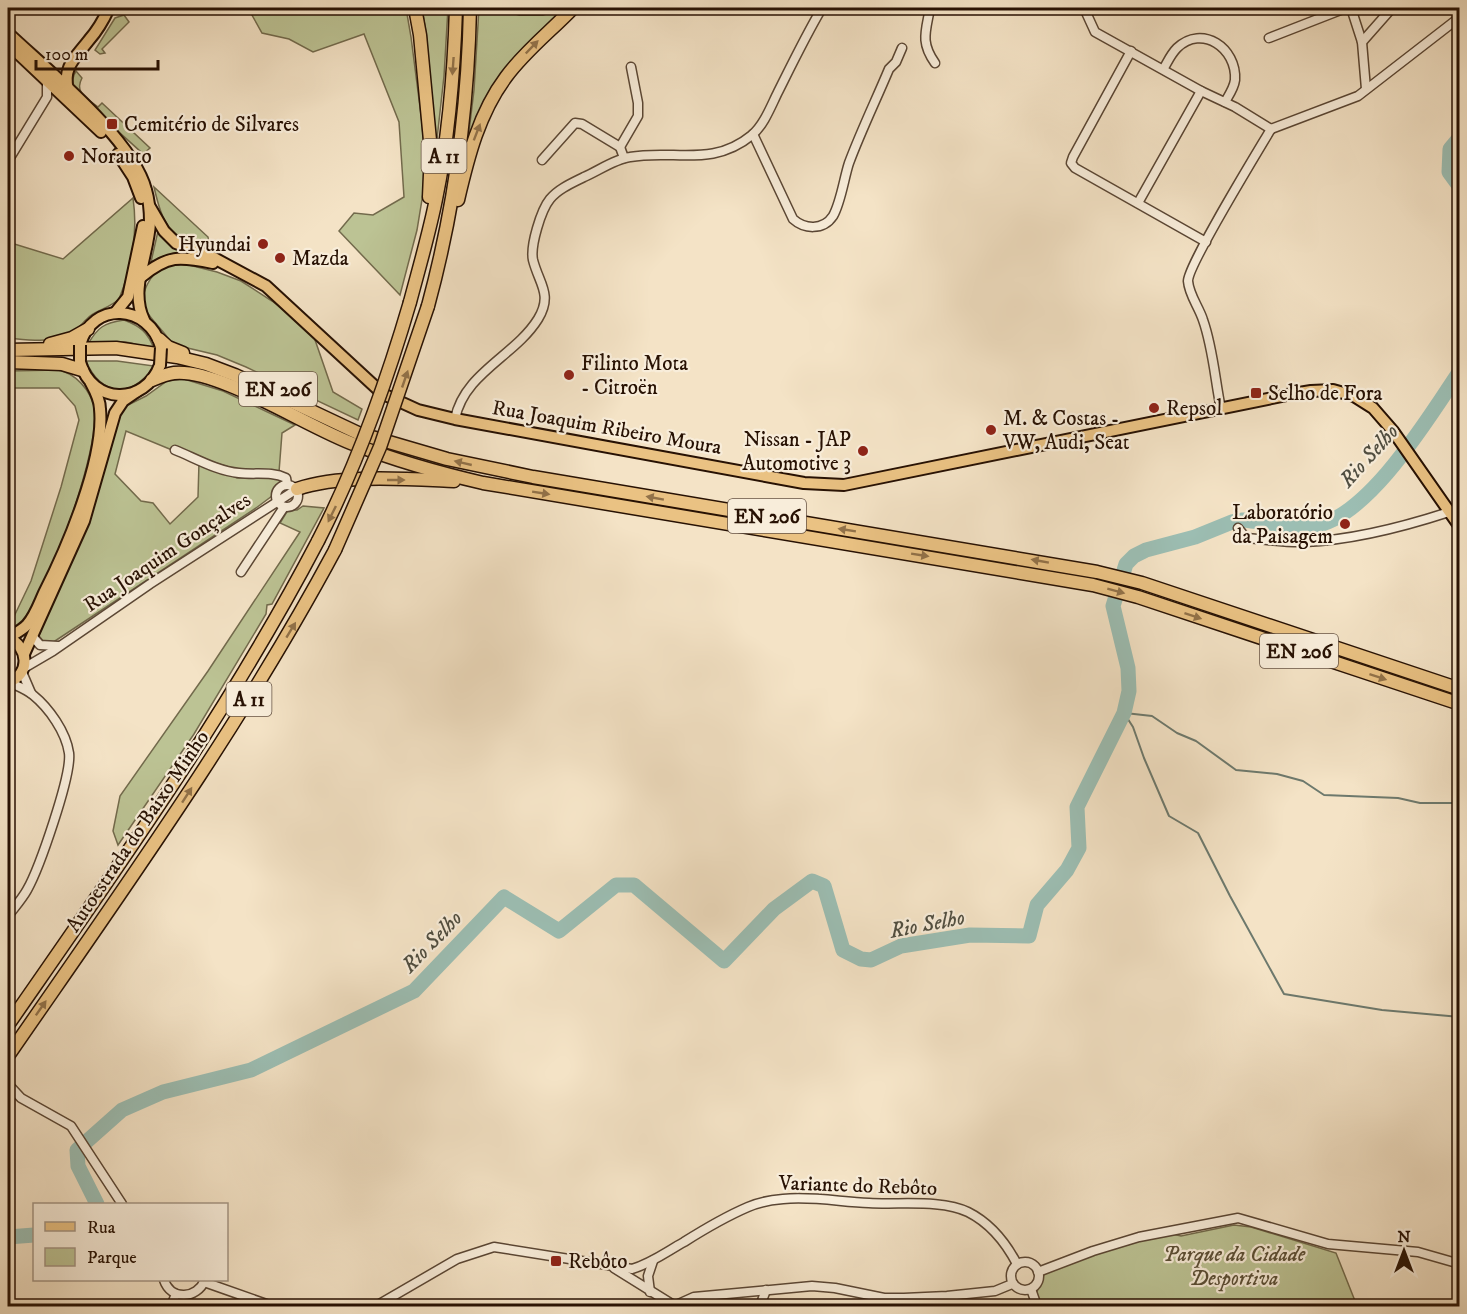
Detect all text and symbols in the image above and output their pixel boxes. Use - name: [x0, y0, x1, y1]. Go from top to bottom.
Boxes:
- scale bar: [36, 33, 158, 71]
- one-way arrow: [525, 41, 539, 55]
- text: 100 m: [45, 44, 88, 66]
- one-way arrow: [449, 56, 458, 75]
- place label: Cemitério de Silvares: [124, 112, 299, 138]
- marker: Cemitério de Silvares: [105, 117, 119, 131]
- one-way arrow: [473, 123, 483, 141]
- road number: A 11: [422, 139, 466, 173]
- place label: Norauto: [81, 144, 152, 170]
- marker: Norauto: [62, 149, 76, 163]
- place label: Hyundai: [178, 232, 251, 258]
- marker: Hyundai: [256, 237, 270, 251]
- place label: Mazda: [292, 246, 349, 272]
- marker: Mazda: [273, 251, 287, 265]
- place label: Filinto Mota - Citroën: [581, 351, 688, 401]
- marker: Filinto Mota - Citroën: [562, 368, 576, 382]
- one-way arrow: [400, 370, 410, 388]
- road number: EN 206: [239, 372, 317, 406]
- place label: Selho de Fora: [1268, 381, 1382, 407]
- marker: Selho de Fora: [1249, 386, 1263, 400]
- street label: Rua Joaquim Ribeiro Moura: [490, 395, 724, 461]
- place label: Repsol: [1166, 396, 1223, 422]
- marker: Repsol: [1147, 401, 1161, 415]
- place label: M. & Costas - VW, Audi, Seat: [1002, 406, 1130, 456]
- water label: Rio Selho: [1333, 419, 1405, 494]
- marker: M. & Costas - VW, Audi, Seat: [984, 423, 998, 437]
- place label: Nissan - JAP Automotive 3: [742, 427, 851, 477]
- marker: Nissan - JAP Automotive 3: [856, 444, 870, 458]
- one-way arrow: [453, 458, 472, 467]
- one-way arrow: [387, 475, 406, 485]
- street label: Rua Joaquim Gonçalves: [79, 487, 256, 618]
- one-way arrow: [531, 488, 550, 497]
- one-way arrow: [645, 493, 664, 502]
- road number: EN 206: [728, 499, 806, 533]
- place label: Laboratório da Paisagem: [1232, 500, 1333, 550]
- one-way arrow: [327, 506, 336, 523]
- marker: Laboratório da Paisagem: [1338, 517, 1352, 531]
- one-way arrow: [838, 525, 857, 534]
- one-way arrow: [910, 551, 929, 560]
- one-way arrow: [1030, 556, 1049, 565]
- one-way arrow: [1107, 587, 1125, 596]
- one-way arrow: [1184, 611, 1202, 621]
- one-way arrow: [286, 622, 297, 638]
- road number: EN 206: [1260, 634, 1338, 668]
- one-way arrow: [1369, 673, 1387, 683]
- road number: A 11: [226, 682, 272, 716]
- street label: Autoestrada do Baixo Minho: [61, 726, 215, 937]
- one-way arrow: [181, 787, 192, 803]
- water label: Rio Selho: [886, 904, 967, 945]
- water label: Rio Selho: [395, 905, 468, 980]
- one-way arrow: [35, 1001, 47, 1017]
- street label: Variante do Rebôto: [777, 1170, 938, 1202]
- legend: [33, 1203, 228, 1281]
- text: Rua: [87, 1217, 116, 1239]
- north arrow: [1374, 1221, 1434, 1281]
- text: N: [1397, 1227, 1411, 1247]
- park label: Parque da Cidade Desportiva: [1163, 1242, 1306, 1292]
- text: Parque: [87, 1247, 137, 1269]
- place label: Rebôto: [568, 1249, 628, 1275]
- marker: Rebôto: [549, 1254, 563, 1268]

